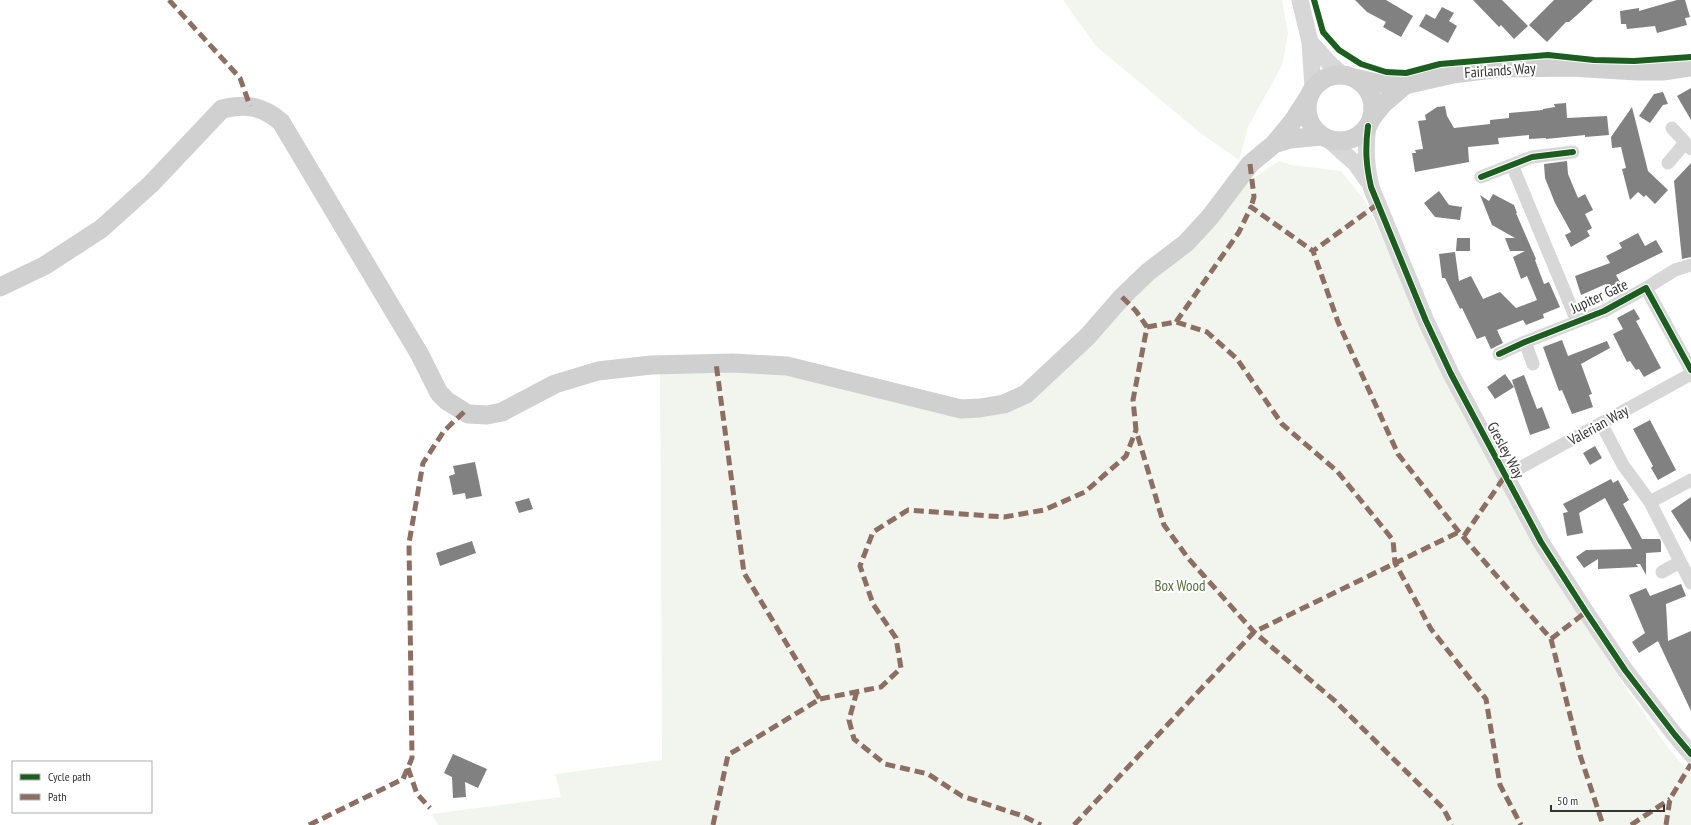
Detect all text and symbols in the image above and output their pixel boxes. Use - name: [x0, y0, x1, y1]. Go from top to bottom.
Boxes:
- street label: Fairlands Way: [1464, 58, 1537, 82]
- street label: Jupiter Gate: [1566, 275, 1631, 318]
- street label: Valerian Way: [1564, 400, 1632, 450]
- street label: Gresley Way: [1483, 418, 1529, 482]
- park label: Box Wood: [1154, 576, 1206, 595]
- legend: [12, 761, 152, 813]
- text: Cycle path: [48, 769, 91, 784]
- scale bar: [1551, 787, 1664, 813]
- text: Path: [48, 789, 66, 804]
- text: 50 m: [1557, 793, 1578, 808]

